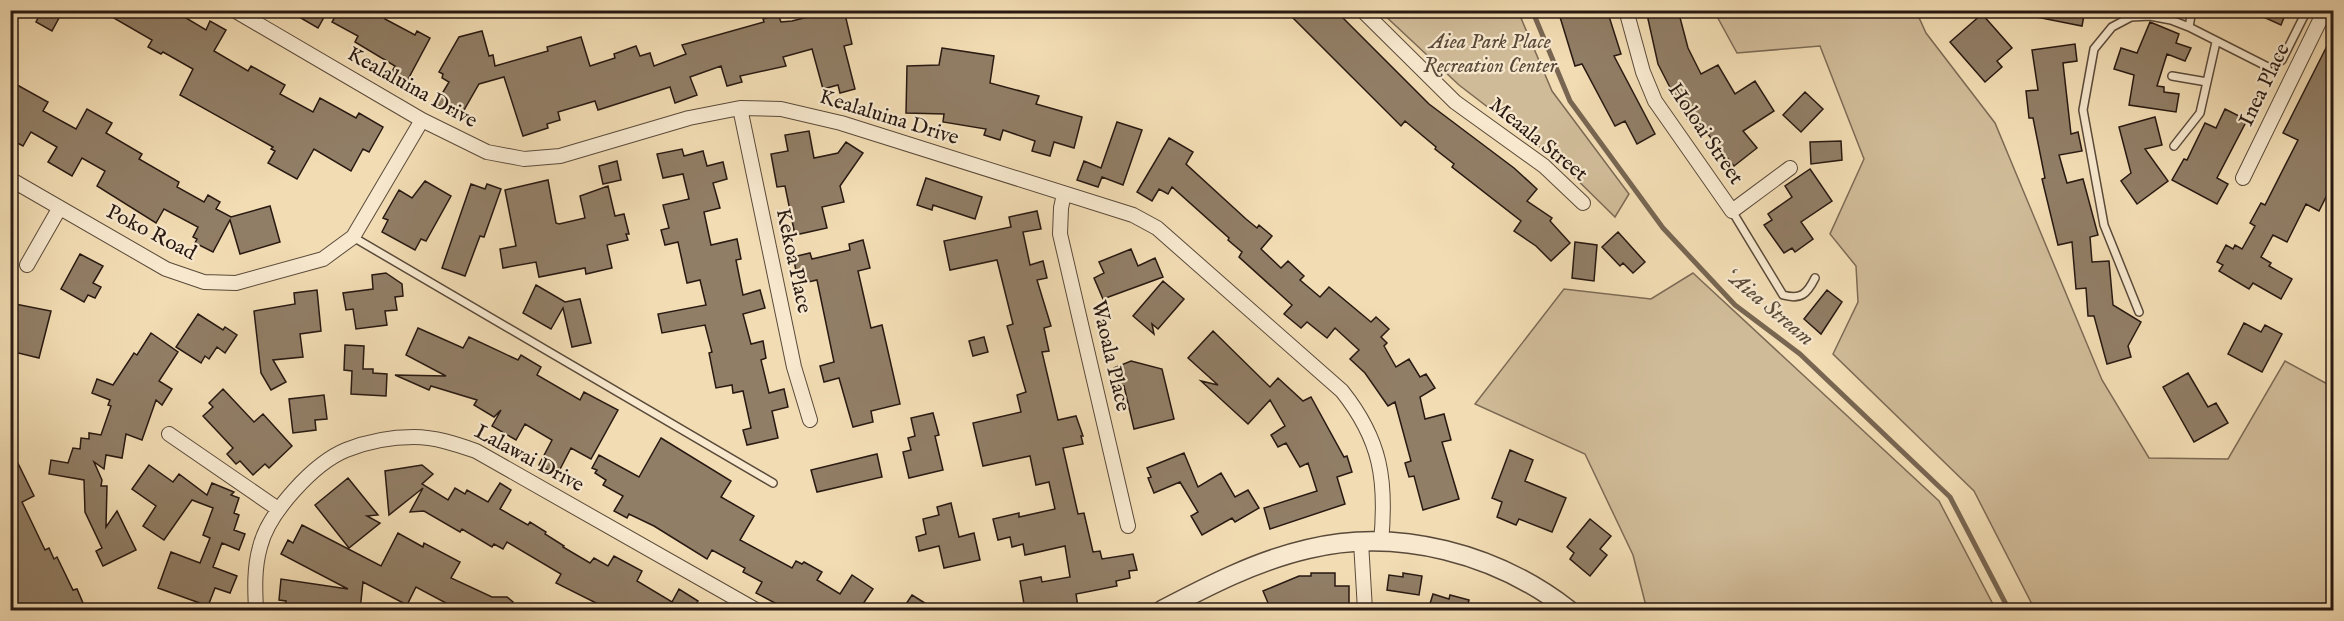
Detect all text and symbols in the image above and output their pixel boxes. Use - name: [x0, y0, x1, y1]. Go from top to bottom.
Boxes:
- park label: Aiea Park Place Recreation Center: [1423, 29, 1558, 80]
- street label: Inea Place: [2233, 39, 2297, 131]
- street label: Kealaluina Drive: [342, 41, 482, 135]
- street label: Holoai Street: [1661, 78, 1749, 190]
- street label: Kealaluina Drive: [816, 84, 962, 152]
- street label: Meaala Street: [1483, 92, 1593, 188]
- street label: Poko Road: [101, 199, 201, 267]
- street label: Kekoa Place: [769, 206, 817, 316]
- water label: ʻAiea Stream: [1718, 261, 1820, 353]
- street label: Waoala Place: [1084, 298, 1136, 415]
- street label: Lalawai Drive: [469, 419, 589, 499]

